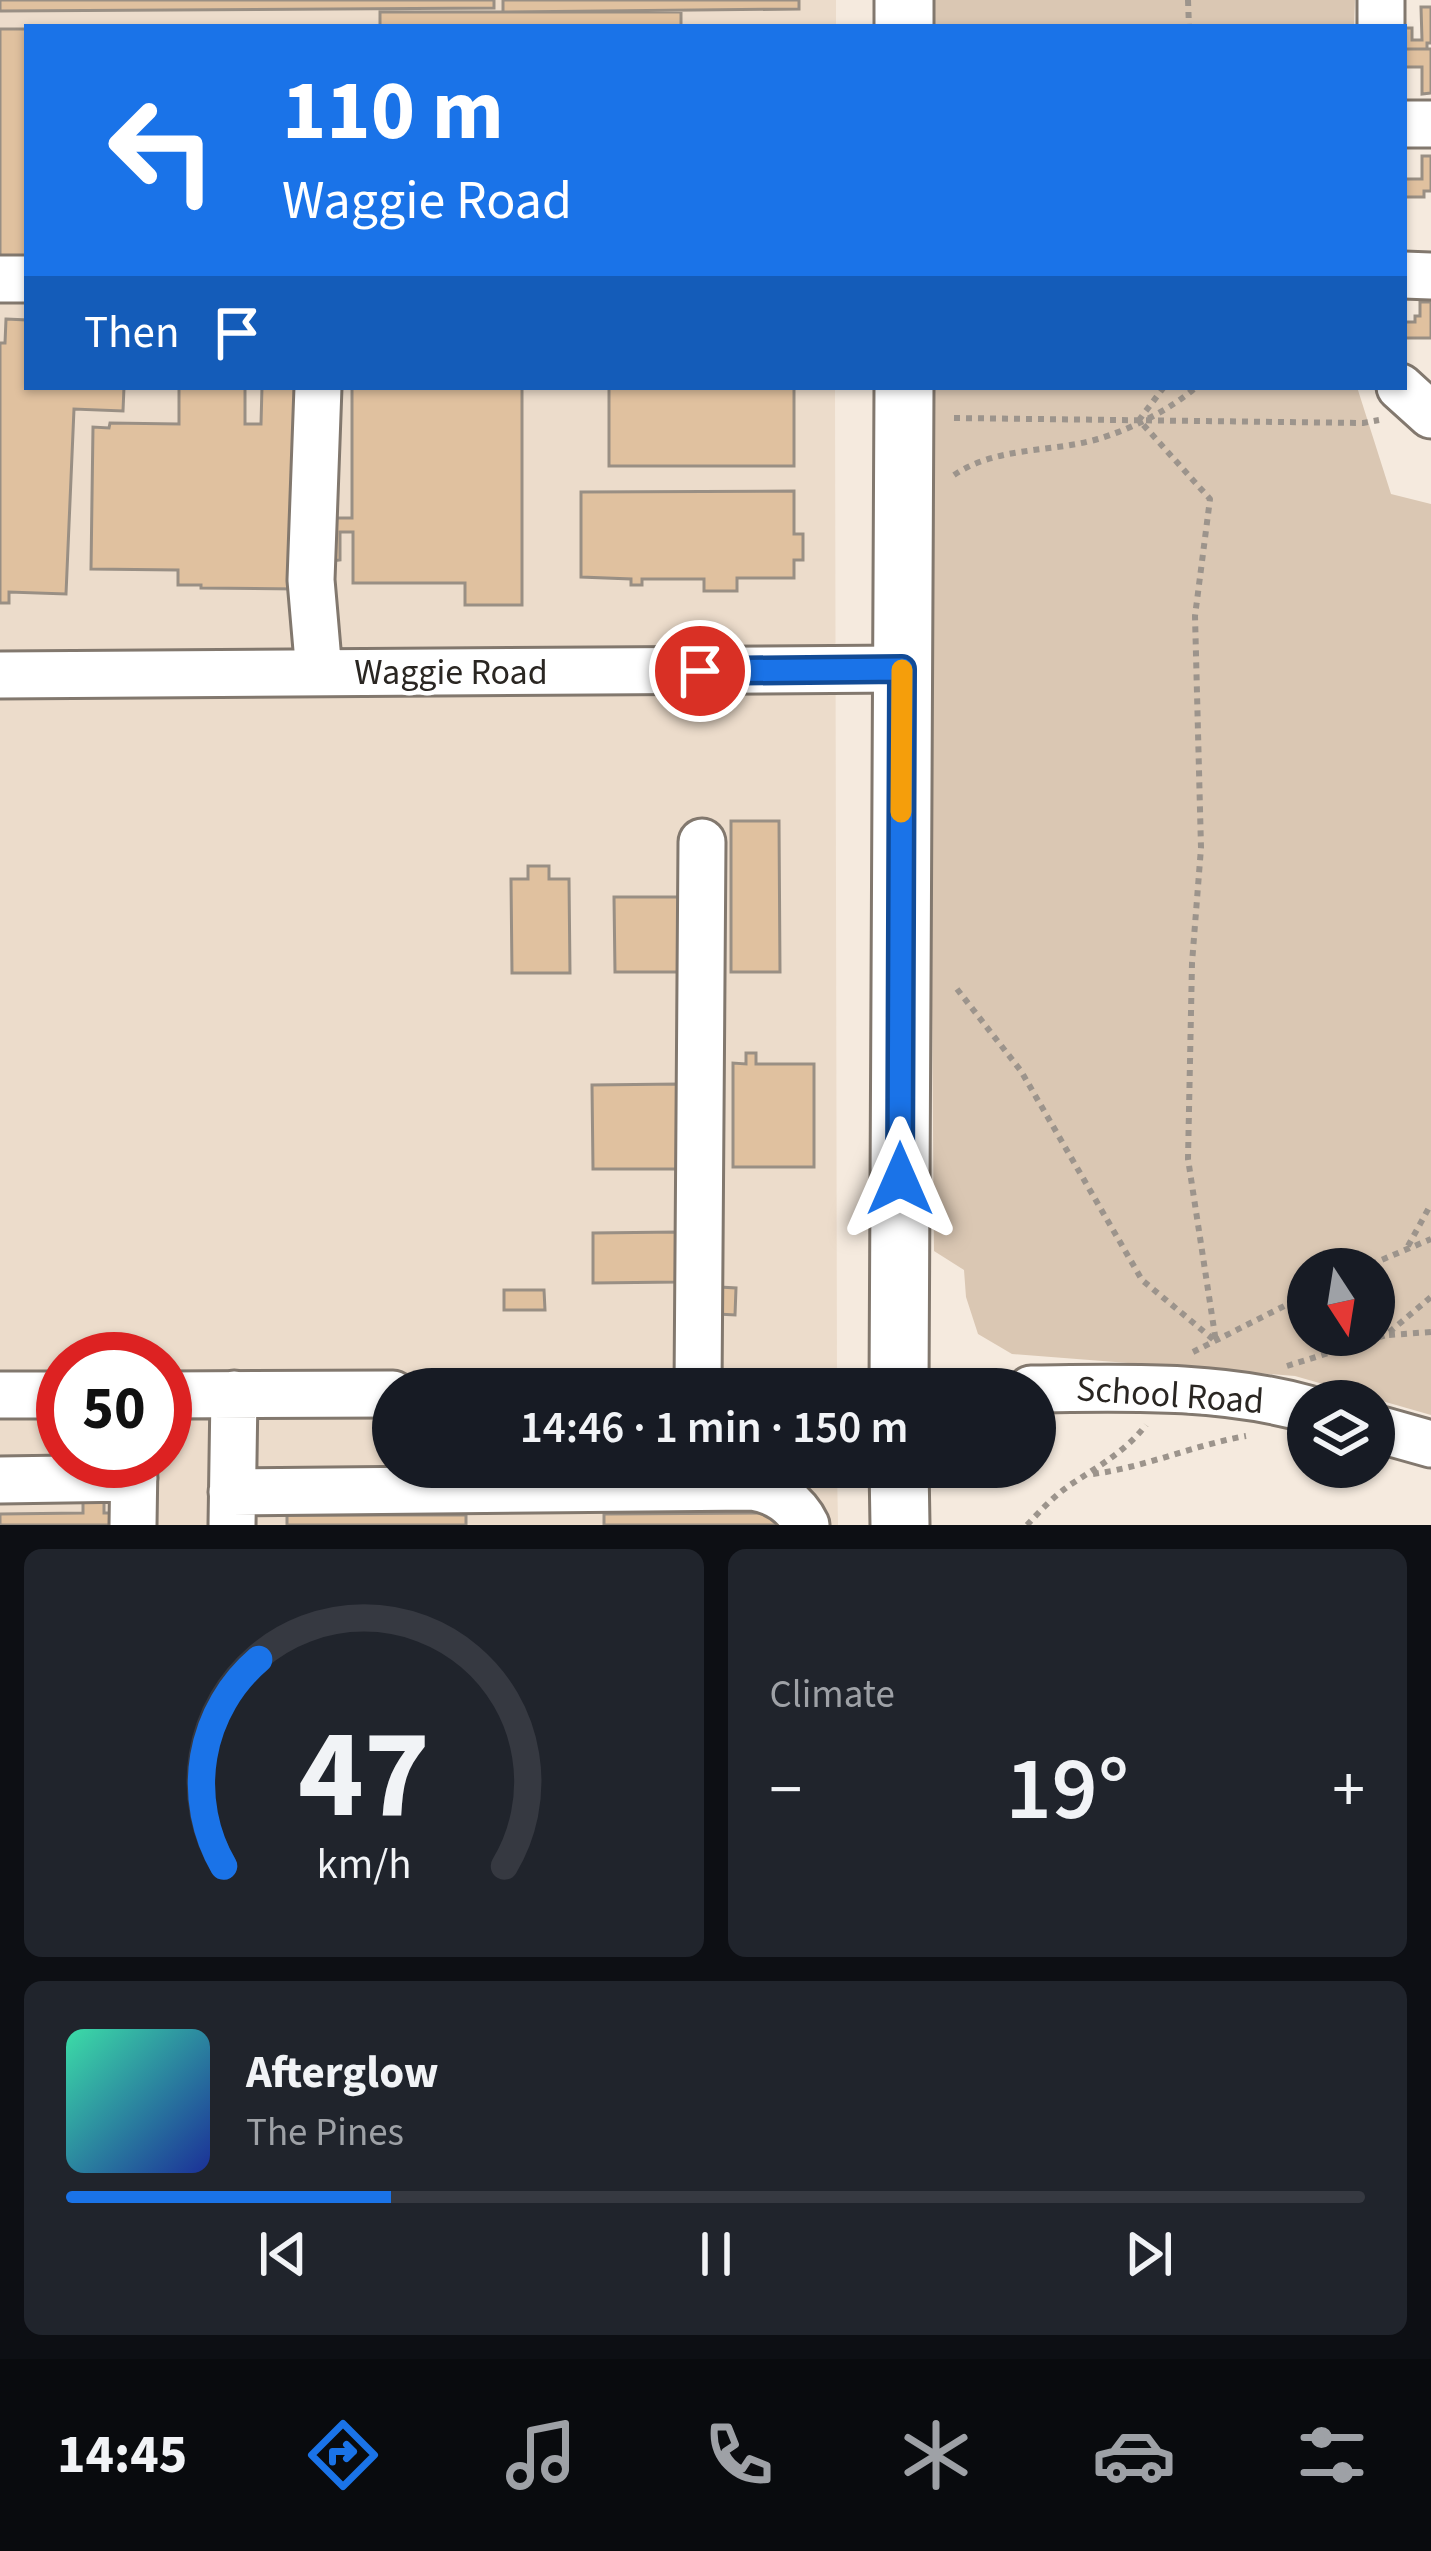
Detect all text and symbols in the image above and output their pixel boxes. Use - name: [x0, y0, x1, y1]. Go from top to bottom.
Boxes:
- text: 110 m: [282, 52, 504, 172]
- icon: left: [84, 72, 240, 228]
- text: Waggie Road: [282, 163, 572, 240]
- icon: arrive: [204, 300, 270, 366]
- text: Then: [84, 301, 180, 365]
- pin: [649, 620, 751, 722]
- icon: arrive: [667, 638, 733, 704]
- street label: Waggie Road: [354, 647, 548, 698]
- position arrow: [837, 1116, 963, 1242]
- north arrow: [1287, 1248, 1395, 1356]
- map controls: [1287, 1248, 1395, 1488]
- speed limit sign: 50: [36, 1332, 192, 1488]
- street label: School Road: [1074, 1363, 1266, 1427]
- button: layers: [1287, 1380, 1395, 1488]
- text: 14:46 · 1 min · 150 m: [520, 1396, 908, 1460]
- text: Climate: [770, 1667, 895, 1723]
- text: 47: [298, 1687, 430, 1865]
- text: 19°: [1005, 1726, 1129, 1854]
- text: −: [770, 1743, 802, 1837]
- text: +: [1332, 1743, 1365, 1837]
- text: km/h: [316, 1834, 411, 1895]
- text: Afterglow: [246, 2041, 439, 2105]
- text: The Pines: [246, 2105, 404, 2161]
- icon: previous: [250, 2221, 316, 2287]
- icon: pause: [683, 2221, 749, 2287]
- icon: next: [1116, 2221, 1182, 2287]
- icon: directions: [301, 2413, 385, 2497]
- icon: music: [499, 2413, 583, 2497]
- icon: phone: [697, 2413, 781, 2497]
- icon: climate: [894, 2413, 978, 2497]
- icon: car: [1092, 2413, 1176, 2497]
- icon: filters: [1290, 2413, 1374, 2497]
- text: 14:45: [57, 2417, 187, 2494]

